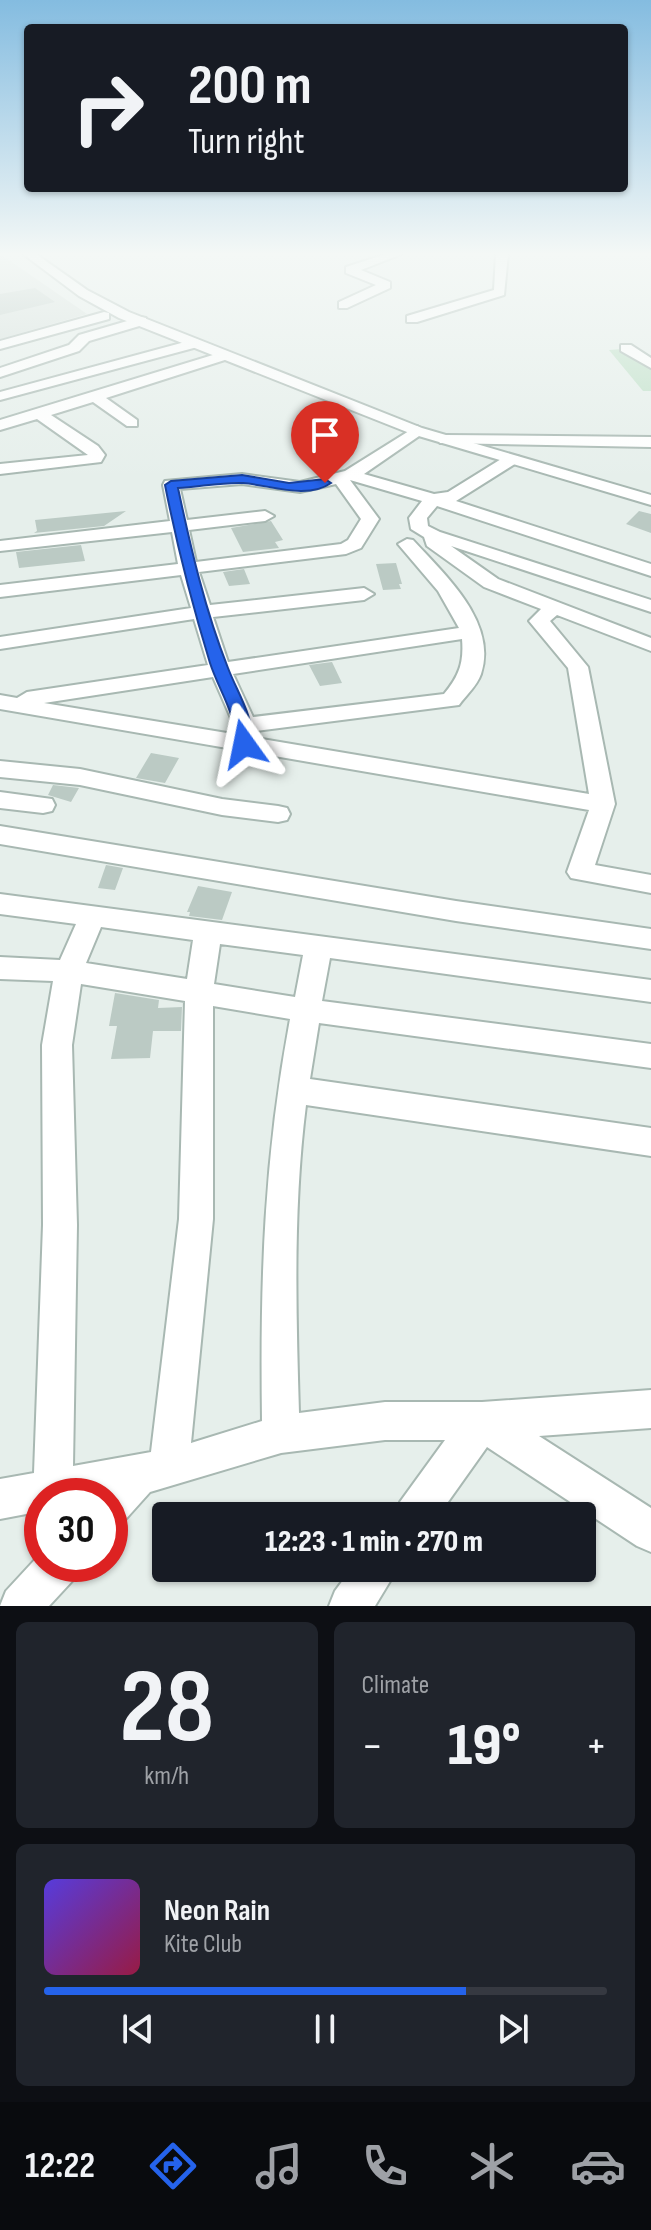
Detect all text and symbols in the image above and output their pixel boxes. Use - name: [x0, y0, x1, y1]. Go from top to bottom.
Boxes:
- text: 200 m: [188, 53, 312, 120]
- icon: right: [56, 56, 160, 160]
- text: Turn right: [188, 121, 305, 164]
- pin: [291, 401, 359, 483]
- icon: arrive: [303, 413, 347, 457]
- position arrow: [202, 702, 286, 786]
- speed limit sign: 30: [24, 1478, 128, 1582]
- text: 12:23 · 1 min · 270 m: [265, 1524, 483, 1560]
- text: 28: [119, 1646, 214, 1771]
- text: Climate: [362, 1670, 429, 1701]
- text: 19°: [448, 1710, 521, 1782]
- text: −: [362, 1720, 383, 1773]
- text: +: [585, 1720, 607, 1773]
- text: km/h: [144, 1761, 189, 1792]
- text: Neon Rain: [164, 1893, 270, 1929]
- text: Kite Club: [164, 1929, 242, 1960]
- icon: previous: [116, 2007, 160, 2051]
- icon: pause: [303, 2007, 347, 2051]
- icon: next: [491, 2007, 535, 2051]
- icon: directions: [145, 2138, 201, 2194]
- icon: music: [251, 2138, 307, 2194]
- icon: phone: [357, 2138, 413, 2194]
- icon: climate: [464, 2138, 520, 2194]
- icon: car: [570, 2138, 626, 2194]
- text: 12:22: [25, 2145, 95, 2188]

